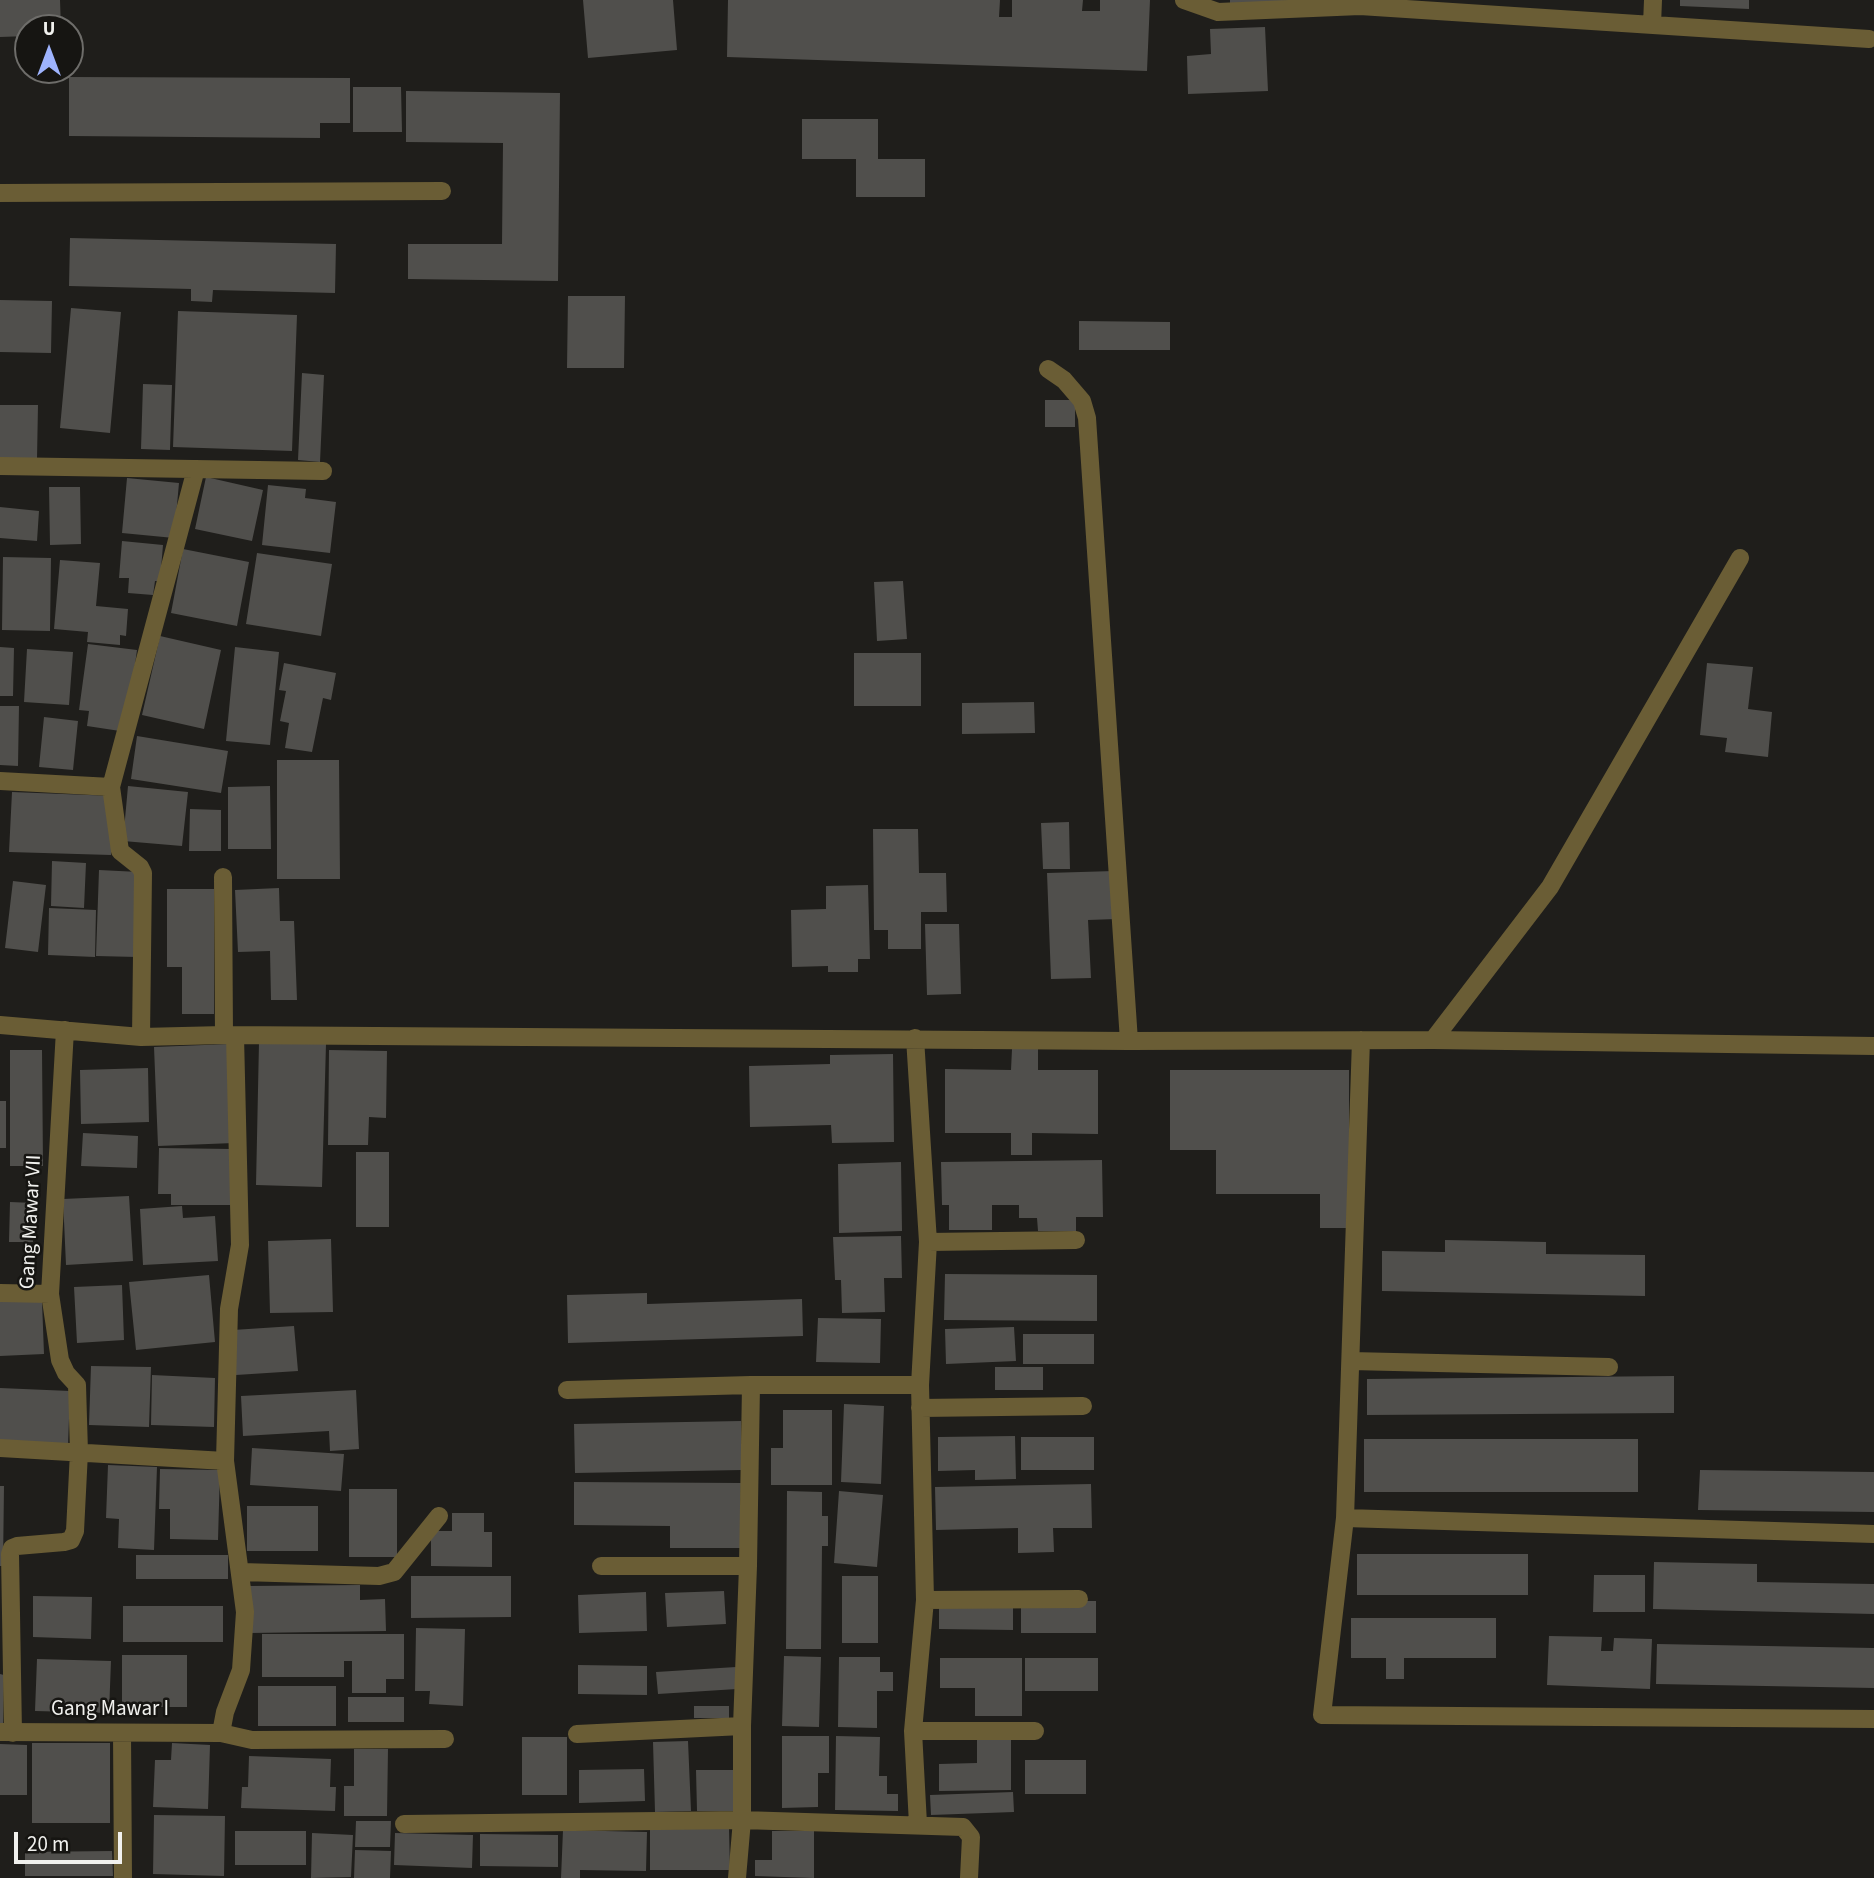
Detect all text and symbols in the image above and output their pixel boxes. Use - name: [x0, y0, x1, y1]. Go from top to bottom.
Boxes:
- north arrow: [14, 14, 84, 84]
- text: U: [43, 16, 55, 43]
- street label: Gang Mawar VII: [16, 1154, 48, 1290]
- street label: Gang Mawar I: [51, 1697, 169, 1723]
- scale bar: [18, 1818, 126, 1862]
- text: 20 m: [27, 1829, 69, 1859]

